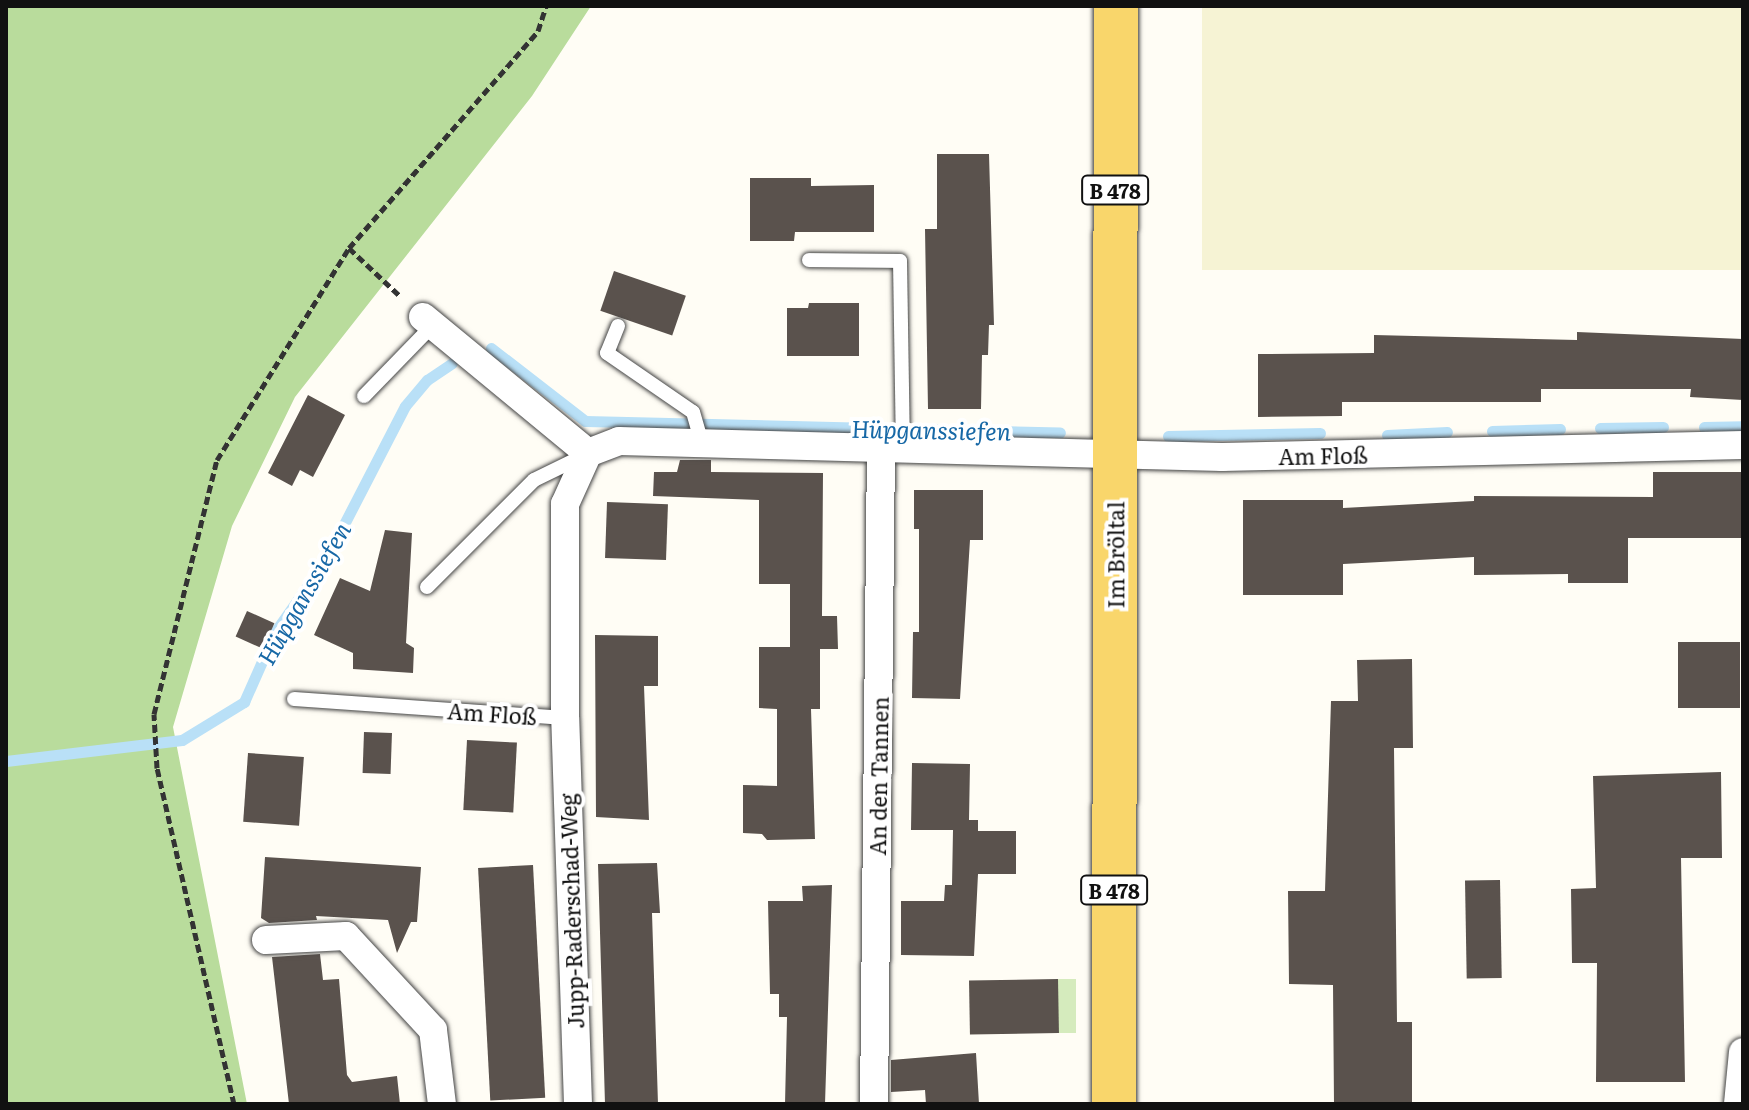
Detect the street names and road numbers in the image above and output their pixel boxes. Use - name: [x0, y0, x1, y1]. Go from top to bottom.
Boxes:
- road number: B 478: [1081, 174, 1149, 206]
- street label: Am Floß: [1278, 441, 1368, 469]
- street label: Im Bröltal: [1102, 501, 1128, 609]
- street label: An den Tannen: [863, 696, 893, 856]
- street label: Am Floß: [446, 697, 538, 729]
- street label: Jupp-Raderschad-Weg: [554, 793, 588, 1029]
- road number: B 478: [1080, 874, 1148, 906]

